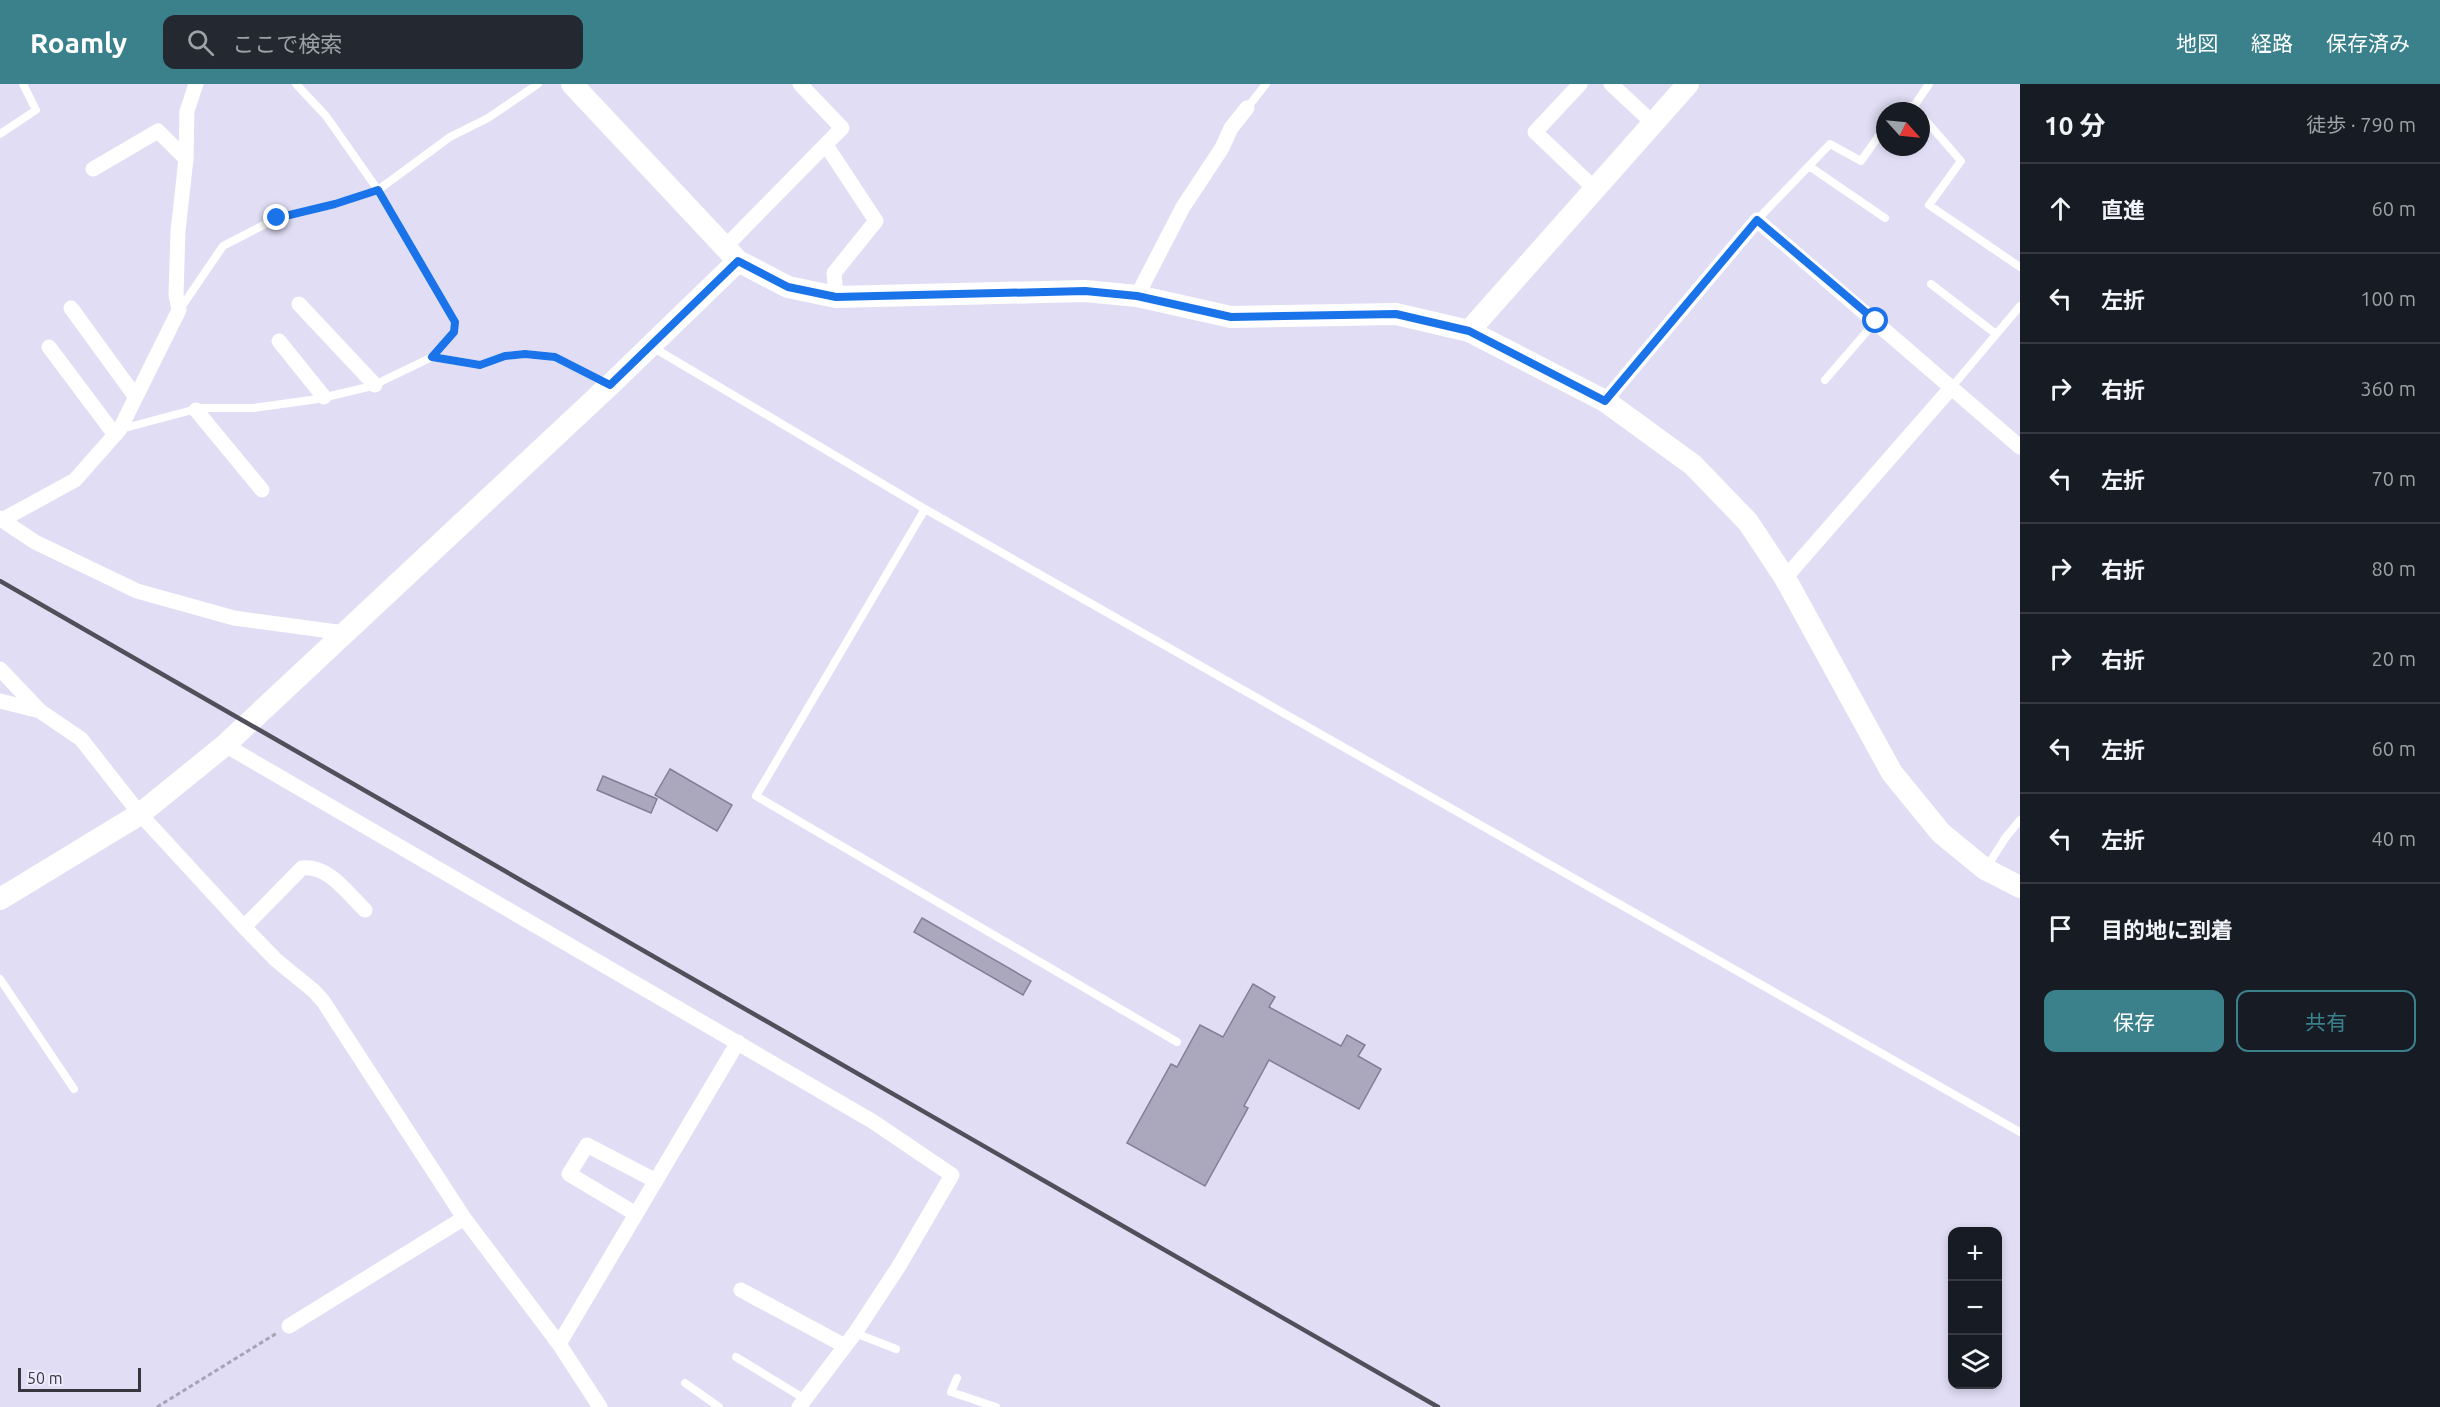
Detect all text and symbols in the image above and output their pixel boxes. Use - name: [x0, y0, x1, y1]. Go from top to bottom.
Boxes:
- search box: [163, 15, 583, 69]
- icon: search: [184, 26, 217, 59]
- text: Roamly: [30, 27, 127, 58]
- text: ここで検索: [232, 31, 342, 56]
- text: 地図: [2176, 31, 2218, 55]
- text: 経路: [2251, 31, 2293, 55]
- text: 保存済み: [2326, 31, 2410, 55]
- north arrow: [1876, 102, 1930, 156]
- text: 10 分: [2044, 111, 2106, 140]
- text: 徒歩 · 790 m: [2306, 113, 2416, 136]
- icon: ahead: [2044, 192, 2077, 225]
- text: 直進: [2101, 197, 2145, 222]
- text: 60 m: [2372, 197, 2416, 220]
- route end: [263, 204, 289, 230]
- icon: left: [2044, 282, 2077, 315]
- text: 左折: [2101, 287, 2145, 312]
- text: 100 m: [2360, 287, 2416, 310]
- route start: [1862, 307, 1888, 333]
- icon: right: [2044, 372, 2077, 405]
- text: 右折: [2101, 377, 2145, 402]
- text: 360 m: [2360, 377, 2416, 400]
- icon: left: [2044, 462, 2077, 495]
- text: 左折: [2101, 467, 2145, 492]
- text: 70 m: [2372, 467, 2416, 490]
- icon: right: [2044, 552, 2077, 585]
- text: 右折: [2101, 557, 2145, 582]
- text: 80 m: [2372, 557, 2416, 580]
- icon: right: [2044, 642, 2077, 675]
- text: 右折: [2101, 647, 2145, 672]
- text: 20 m: [2372, 647, 2416, 670]
- icon: left: [2044, 732, 2077, 765]
- text: 左折: [2101, 737, 2145, 762]
- text: 60 m: [2372, 737, 2416, 760]
- icon: left: [2044, 822, 2077, 855]
- text: 左折: [2101, 827, 2145, 852]
- text: 40 m: [2372, 827, 2416, 850]
- icon: arrive: [2044, 912, 2077, 945]
- text: 目的地に到着: [2101, 917, 2233, 942]
- button: 保存: [2044, 990, 2224, 1052]
- button: 共有: [2236, 990, 2416, 1052]
- map controls: [1948, 1227, 2002, 1389]
- button: +: [1948, 1227, 2002, 1281]
- button: −: [1948, 1281, 2002, 1335]
- button: layers: [1948, 1335, 2002, 1389]
- scale bar: [18, 1365, 141, 1392]
- text: 50 m: [27, 1369, 63, 1387]

